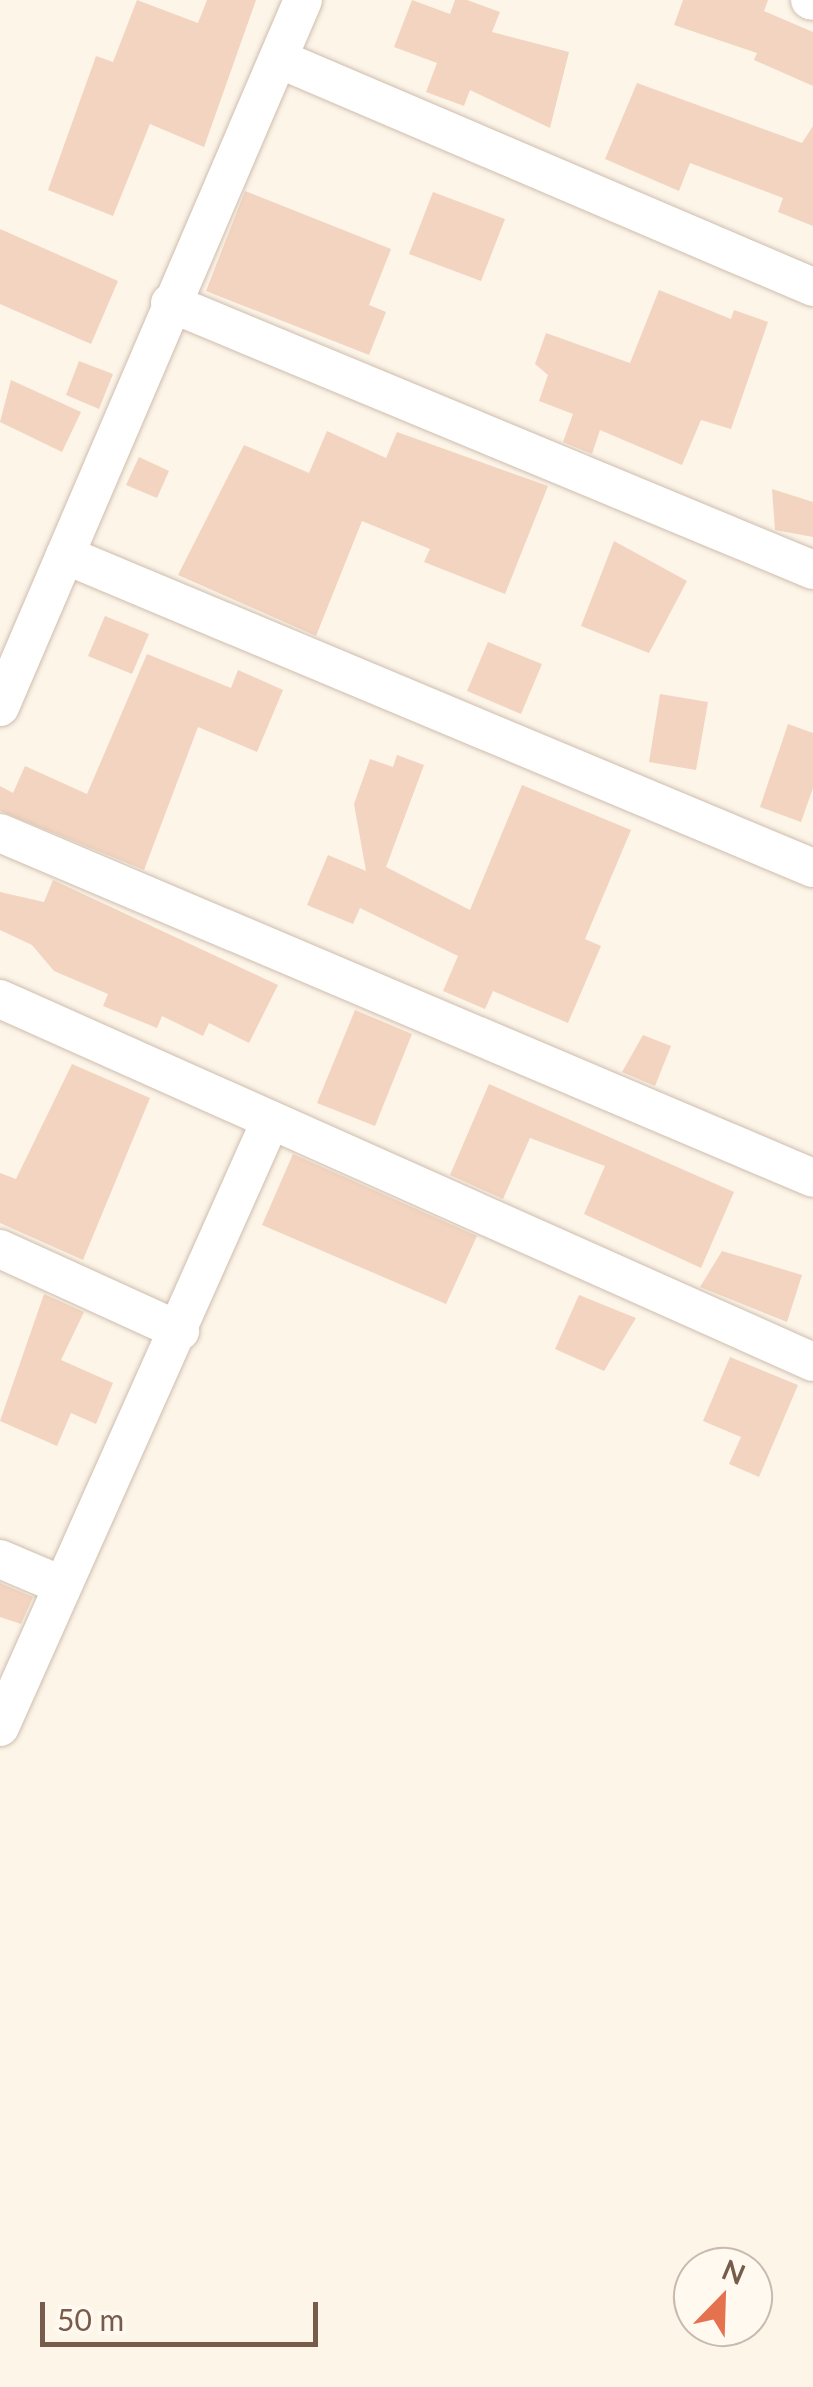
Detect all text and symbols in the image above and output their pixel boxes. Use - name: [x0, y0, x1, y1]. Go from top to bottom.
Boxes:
- north arrow: [673, 2247, 773, 2347]
- text: N: [717, 2251, 751, 2291]
- scale bar: [45, 2282, 322, 2344]
- text: 50 m: [57, 2301, 124, 2337]

